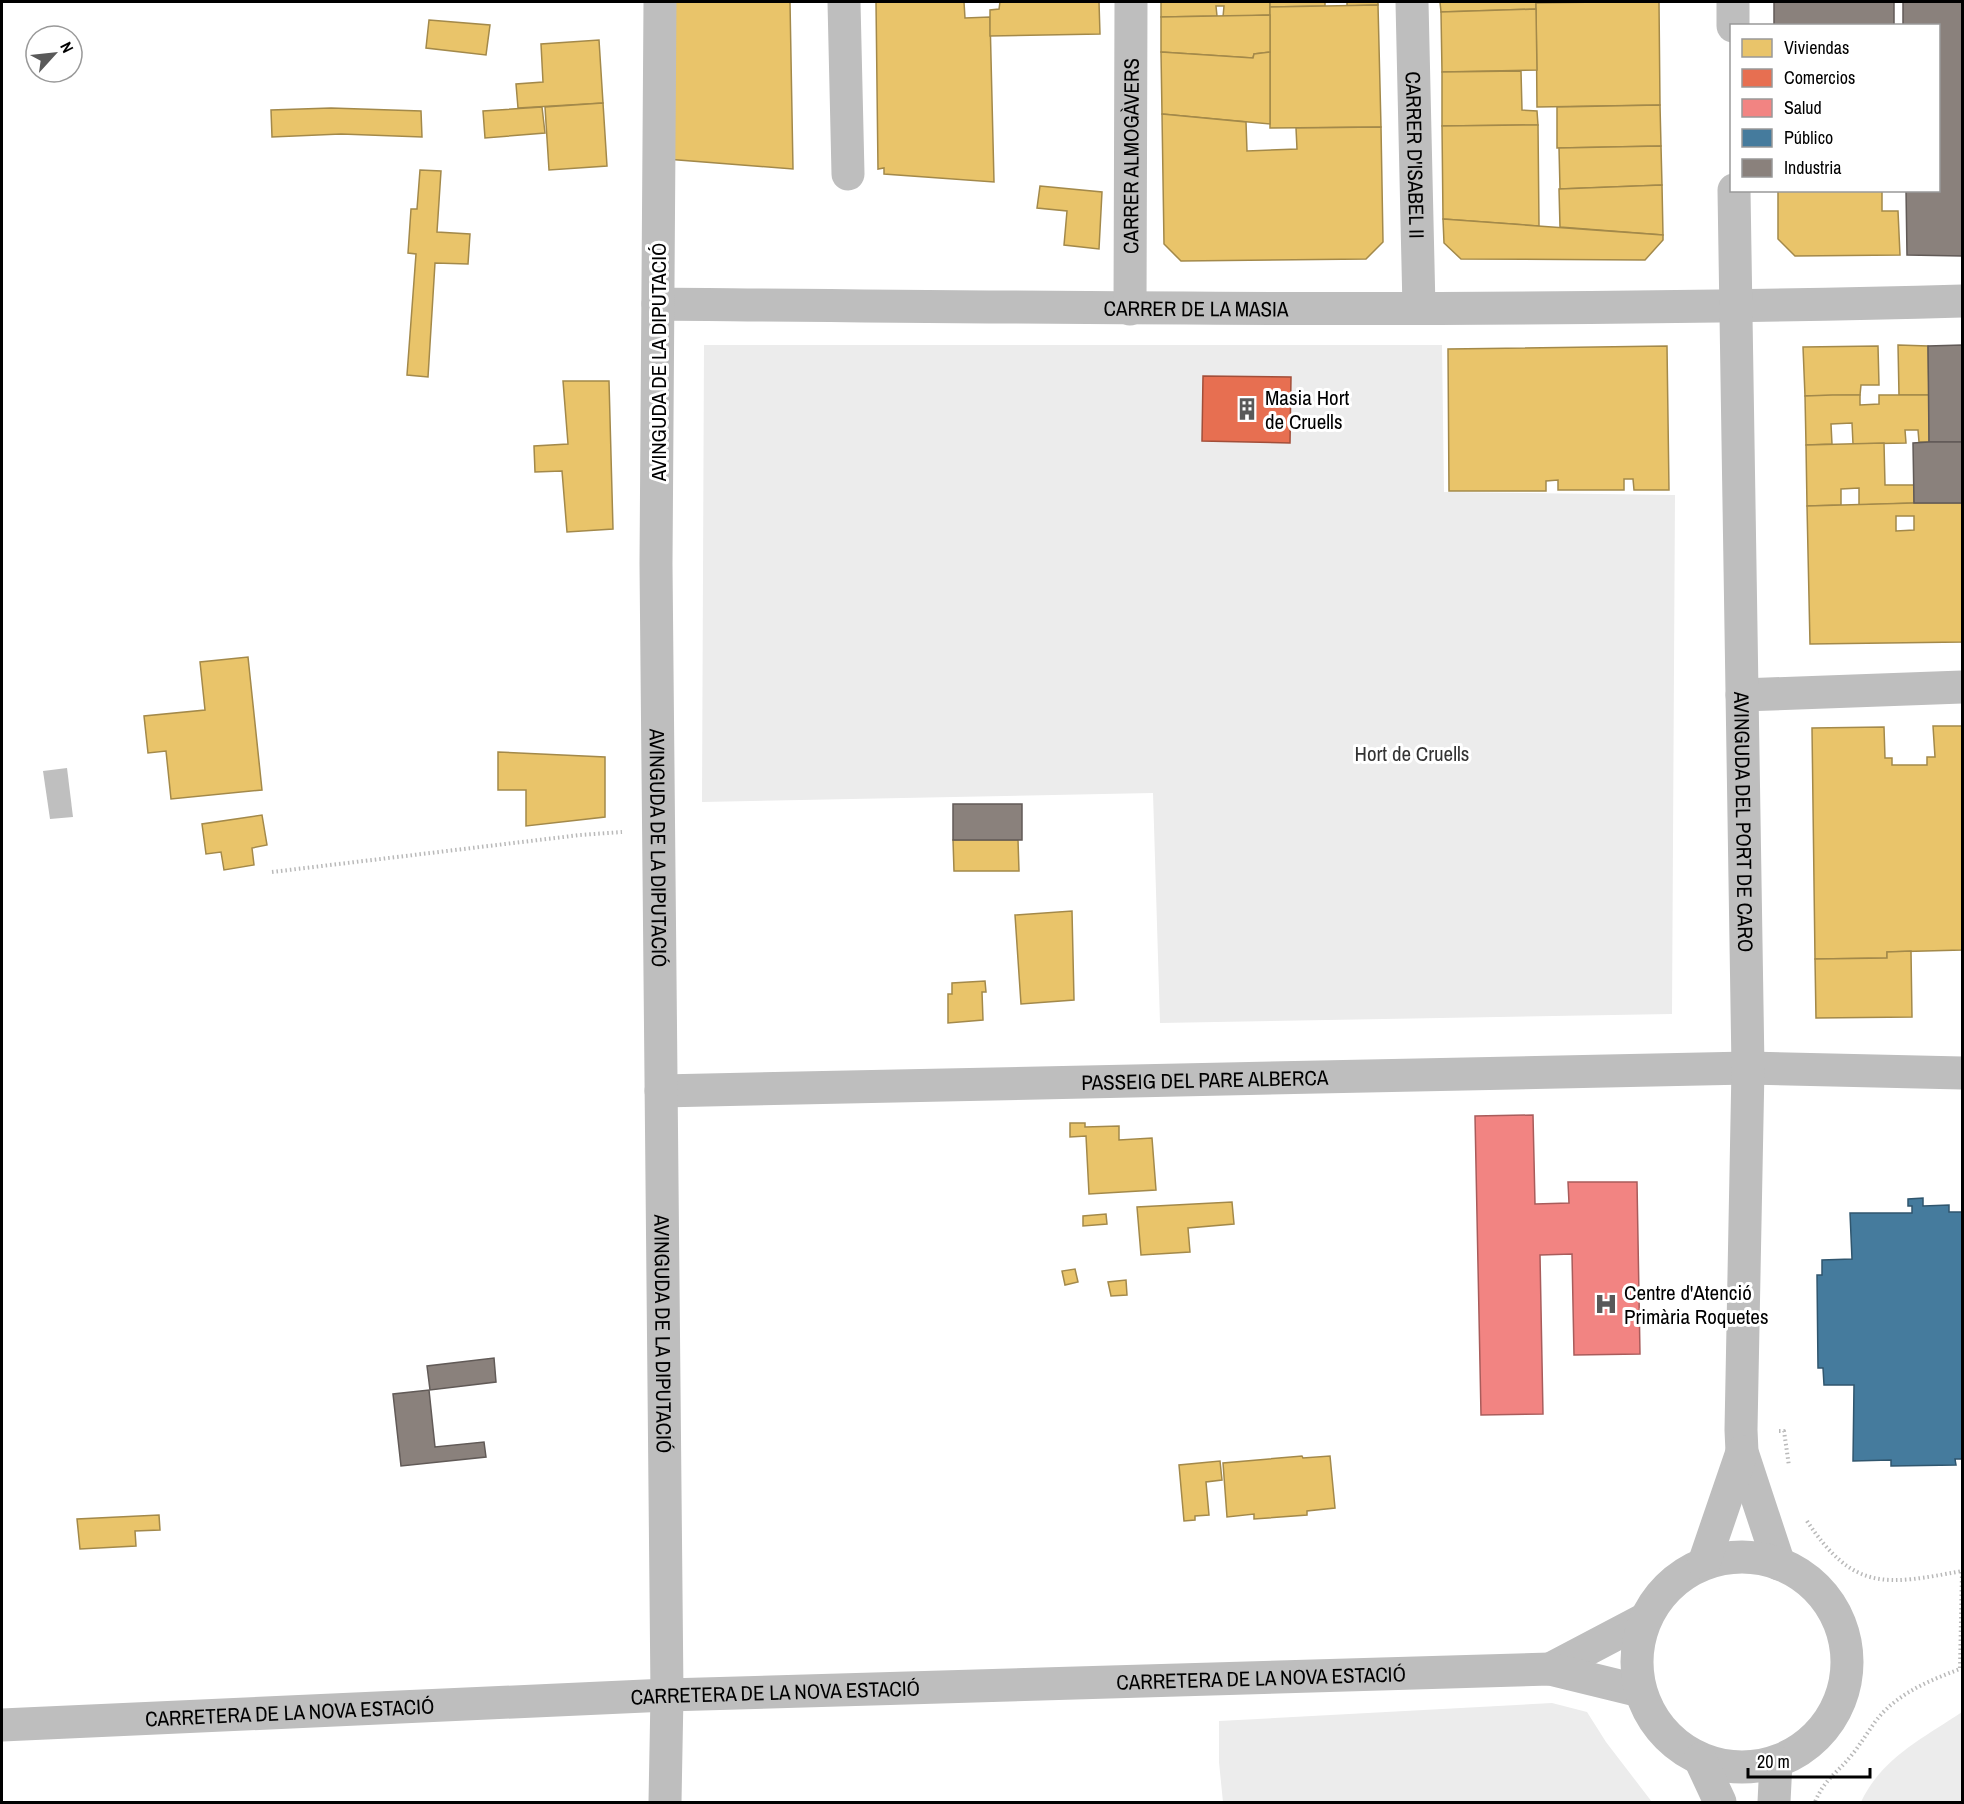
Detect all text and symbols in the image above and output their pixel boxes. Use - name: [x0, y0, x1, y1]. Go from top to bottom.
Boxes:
- north arrow: [24, 24, 84, 84]
- legend: [1730, 24, 1940, 192]
- text: Viviendas: [1784, 35, 1849, 60]
- text: N: [55, 38, 79, 56]
- street label: CARRER ALMOGÀVERS: [1116, 58, 1145, 254]
- text: Comercios: [1784, 65, 1855, 90]
- street label: CARRER D'ISABEL II: [1399, 71, 1432, 239]
- text: Salud: [1784, 95, 1822, 120]
- text: Público: [1784, 125, 1833, 150]
- text: Industria: [1784, 155, 1841, 180]
- street label: AVINGUDA DE LA DIPUTACIÓ: [644, 243, 673, 482]
- street label: CARRER DE LA MASIA: [1103, 293, 1289, 323]
- place label: Masia Hort de Cruells: [1265, 383, 1349, 436]
- building icon: Masia Hort de Cruells: [1234, 396, 1260, 422]
- street label: AVINGUDA DEL PORT DE CARO: [1727, 690, 1761, 953]
- street label: AVINGUDA DE LA DIPUTACIÓ: [643, 727, 674, 968]
- park label: Hort de Cruells: [1355, 739, 1469, 768]
- street label: PASSEIG DEL PARE ALBERCA: [1081, 1062, 1329, 1097]
- street label: AVINGUDA DE LA DIPUTACIÓ: [648, 1213, 679, 1453]
- place label: Centre d'Atenció Primària Roquetes: [1624, 1278, 1769, 1331]
- hospital icon: Centre d'Atenció Primària Roquetes: [1593, 1291, 1619, 1317]
- street label: CARRETERA DE LA NOVA ESTACIÓ: [1116, 1659, 1406, 1696]
- street label: CARRETERA DE LA NOVA ESTACIÓ: [630, 1673, 920, 1711]
- street label: CARRETERA DE LA NOVA ESTACIÓ: [144, 1691, 435, 1733]
- scale bar: [1748, 1741, 1870, 1779]
- text: 20 m: [1757, 1749, 1790, 1774]

